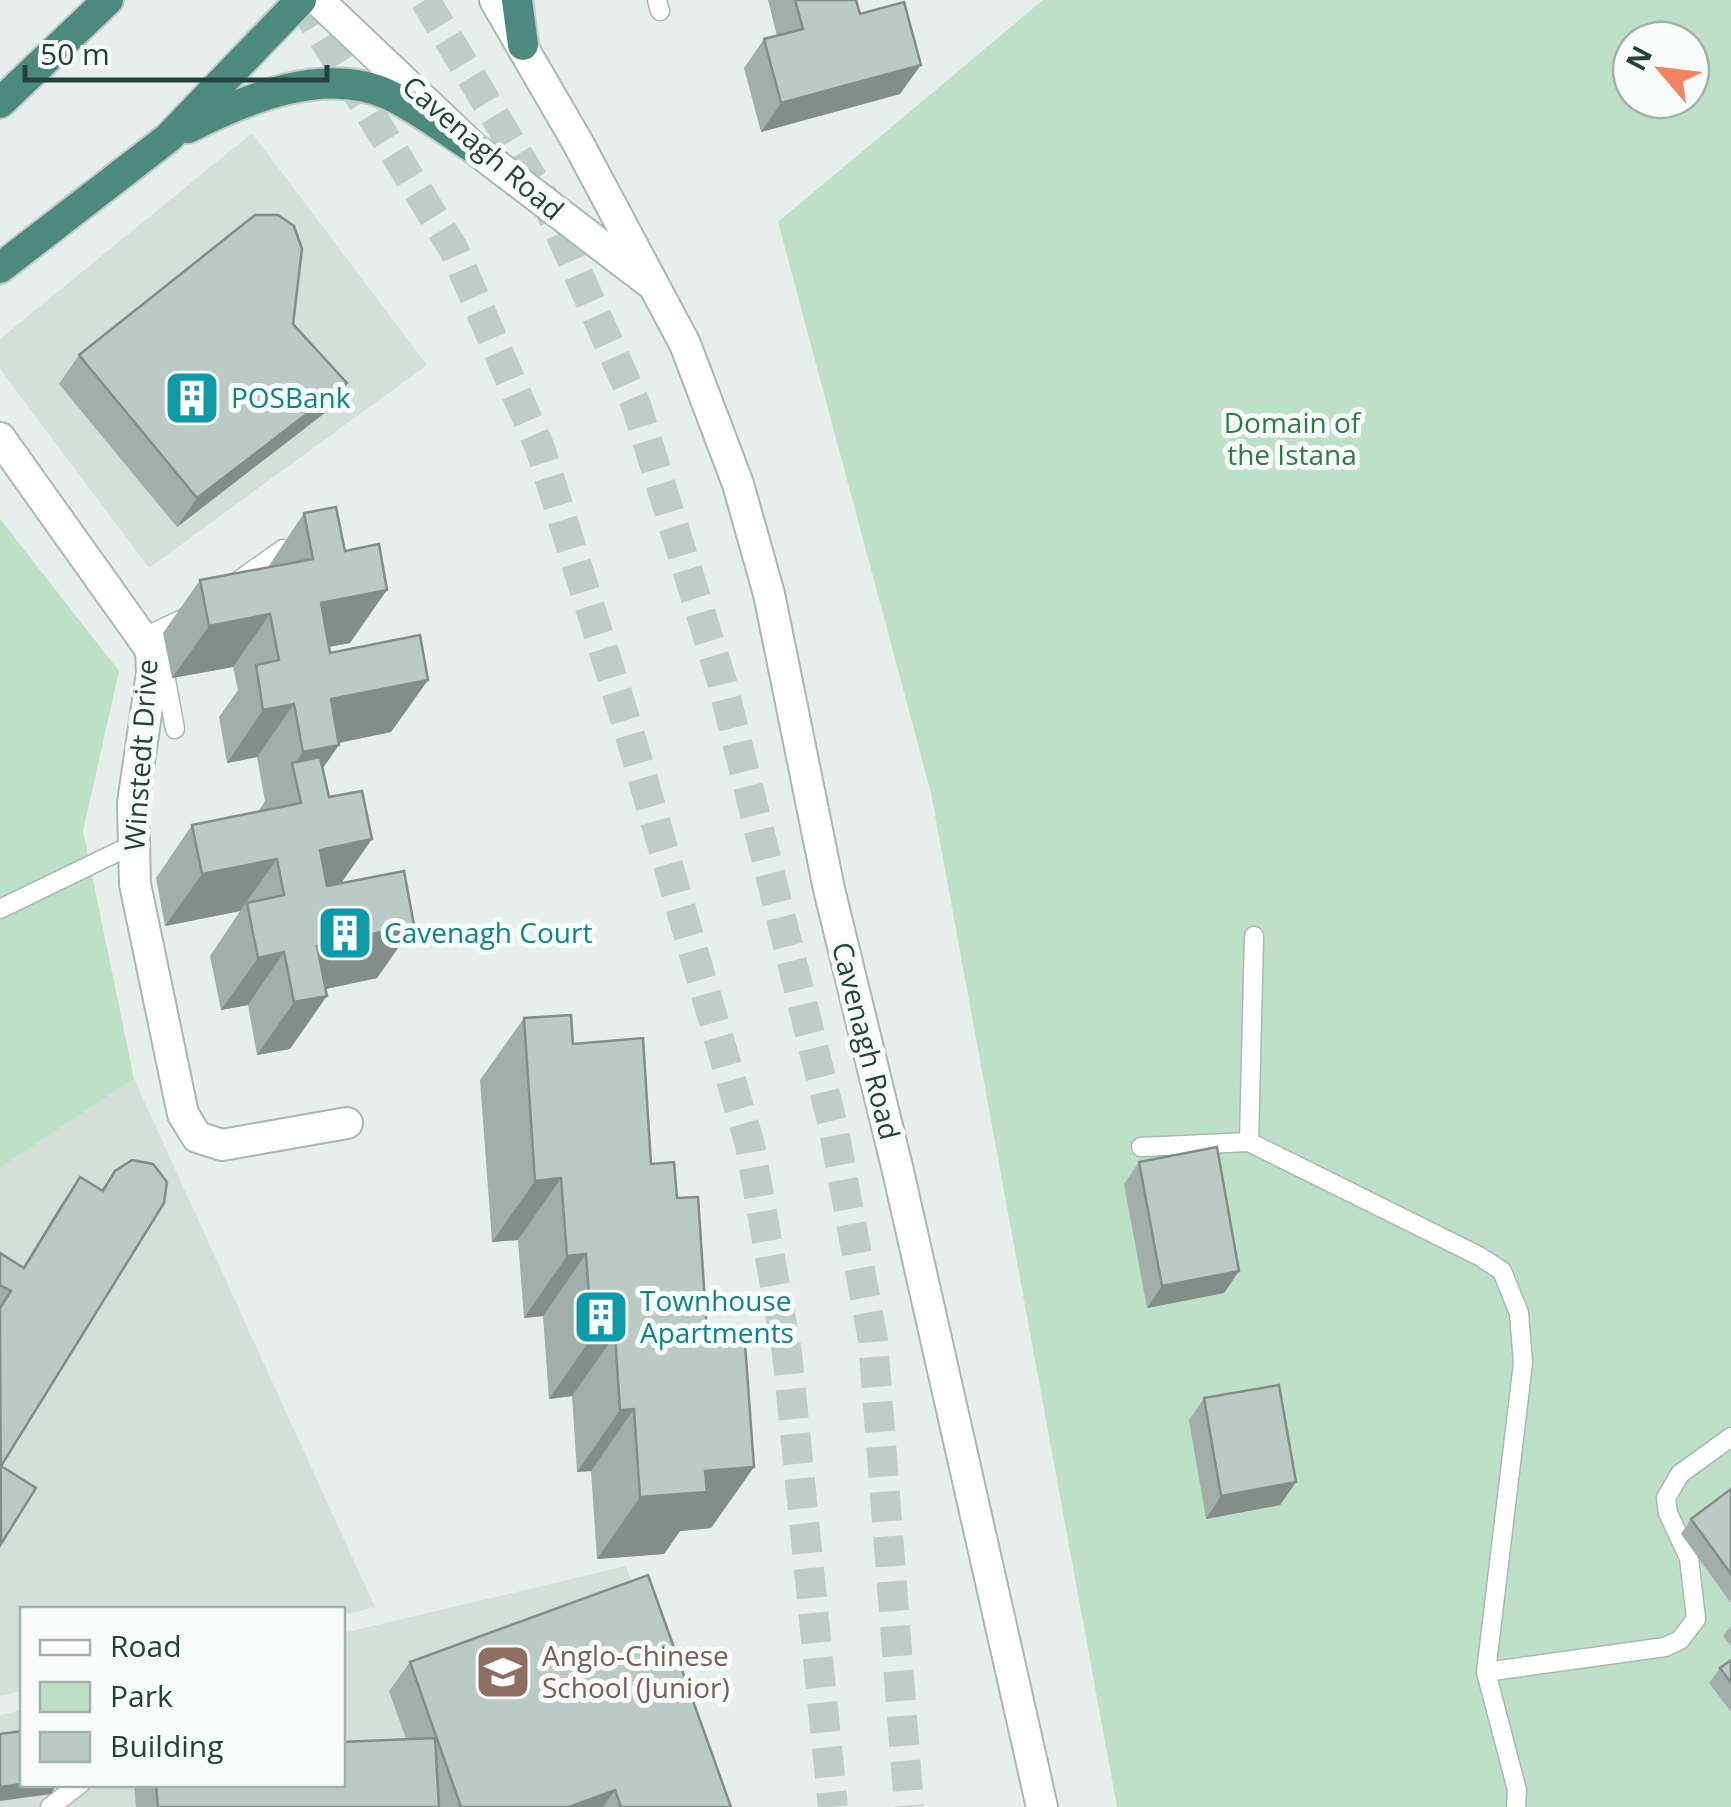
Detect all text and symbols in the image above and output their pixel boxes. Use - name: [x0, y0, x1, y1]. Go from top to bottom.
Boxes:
- scale bar: [25, 20, 328, 82]
- north arrow: [1611, 20, 1711, 120]
- text: 50 m: [40, 33, 110, 74]
- text: N: [1616, 39, 1660, 77]
- street label: Cavenagh Road: [395, 67, 572, 228]
- building icon: POSBank: [162, 368, 222, 428]
- place label: POSBank: [231, 378, 351, 416]
- park label: Domain of the Istana: [1224, 403, 1362, 473]
- street label: Winstedt Drive: [114, 658, 166, 852]
- building icon: Cavenagh Court: [315, 903, 375, 963]
- place label: Cavenagh Court: [384, 913, 592, 951]
- street label: Cavenagh Road: [824, 938, 910, 1143]
- place label: Townhouse Apartments: [640, 1281, 794, 1351]
- building icon: Townhouse Apartments: [571, 1287, 631, 1347]
- legend: [20, 1607, 345, 1787]
- text: Road: [110, 1625, 182, 1666]
- place label: Anglo-Chinese School (Junior): [542, 1636, 730, 1706]
- school or university icon: Anglo-Chinese School (Junior): [473, 1642, 533, 1702]
- text: Park: [110, 1675, 173, 1716]
- text: Building: [110, 1725, 224, 1766]

